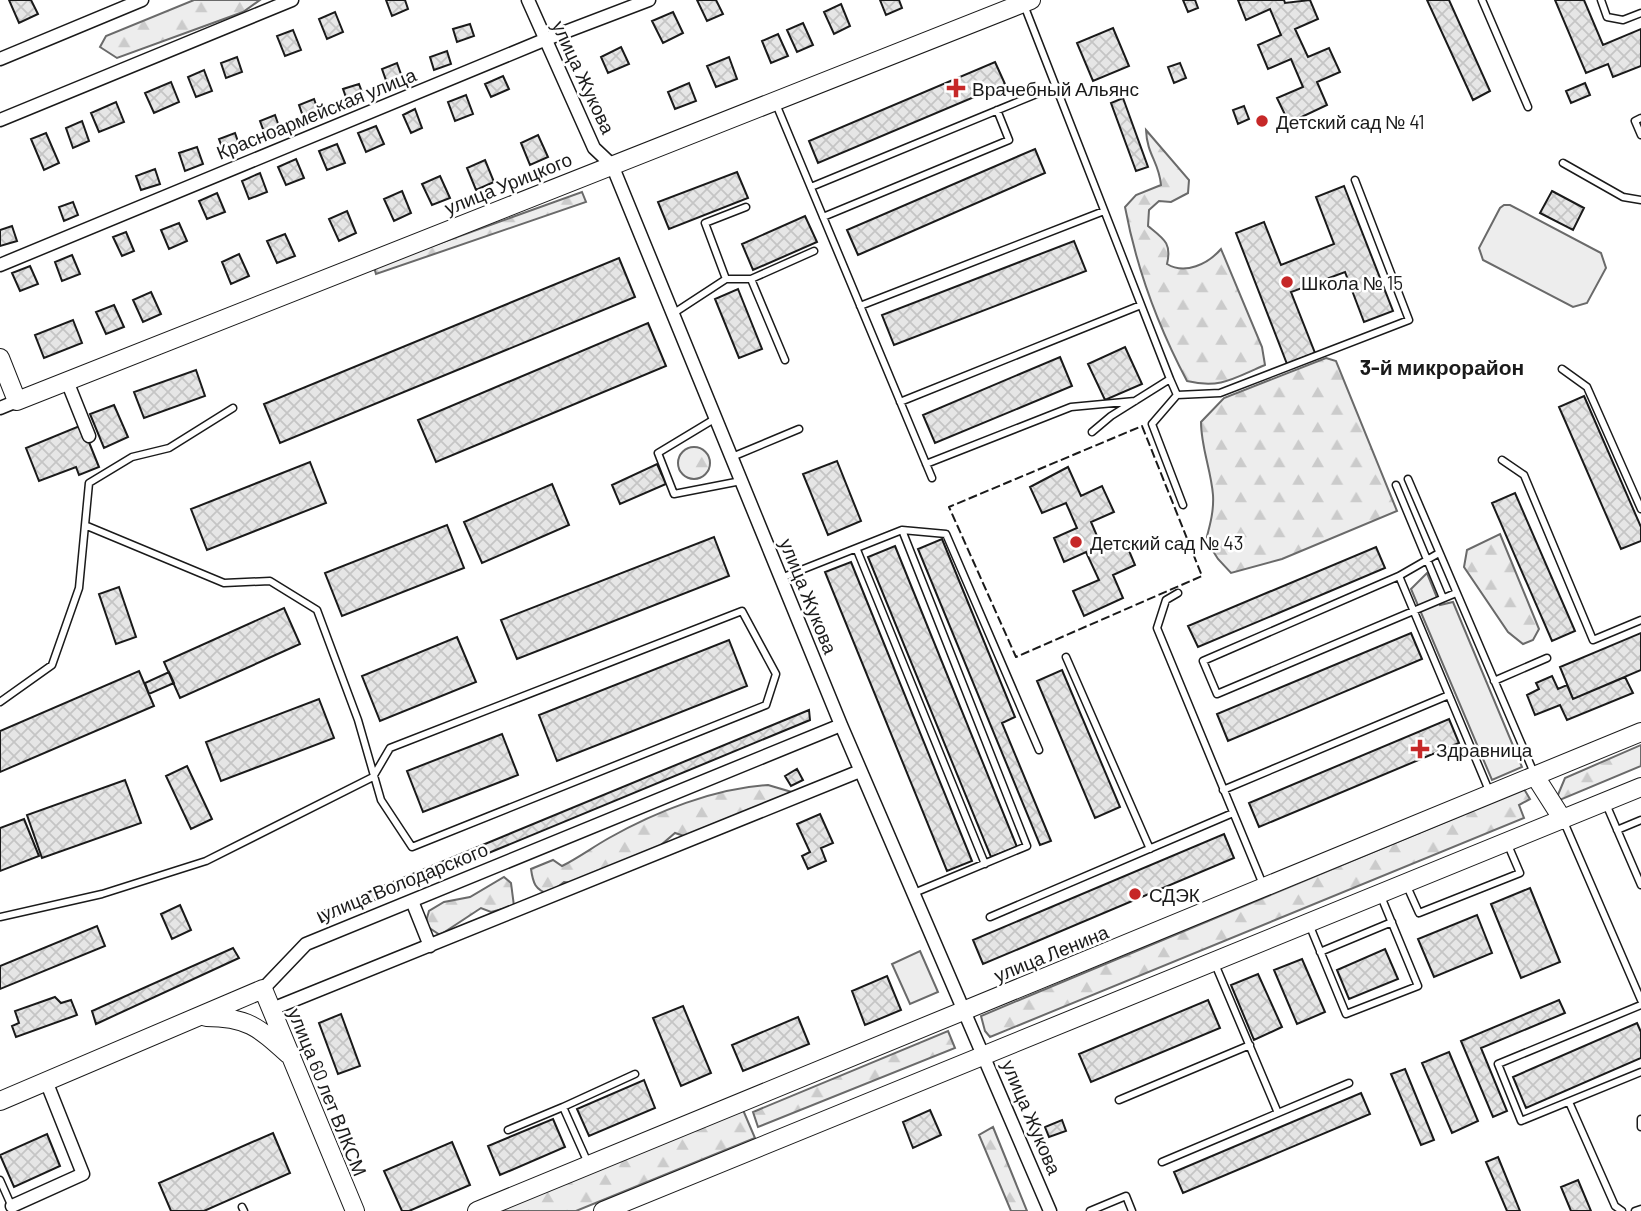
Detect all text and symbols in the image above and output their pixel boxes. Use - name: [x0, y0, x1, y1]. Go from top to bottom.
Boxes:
- street label: улица Жукова: [548, 17, 620, 138]
- street label: Красноармейская улица: [213, 62, 420, 164]
- place label: Врачебный Альянс: [972, 77, 1139, 100]
- marker: Врачебный Альянс: [946, 78, 966, 98]
- place label: Детский сад № 41: [1276, 110, 1425, 133]
- marker: Детский сад № 41: [1254, 113, 1270, 129]
- street label: улица Урицкого: [441, 147, 575, 219]
- place label: Школа № 15: [1301, 271, 1403, 294]
- marker: Школа № 15: [1279, 274, 1295, 290]
- district label: 3-й микрорайон: [1360, 354, 1524, 379]
- place label: Детский сад № 43: [1090, 531, 1244, 554]
- marker: Детский сад № 43: [1068, 534, 1084, 550]
- street label: улица Жукова: [775, 535, 843, 657]
- place label: Здравница: [1436, 738, 1533, 761]
- marker: Здравница: [1410, 739, 1430, 759]
- street label: улица Володарского: [317, 837, 491, 925]
- place label: СДЭК: [1149, 883, 1200, 906]
- marker: СДЭК: [1127, 886, 1143, 902]
- street label: улица Ленина: [990, 919, 1112, 986]
- street label: улица 60 лет ВЛКСМ: [284, 1005, 372, 1179]
- street label: улица Жукова: [998, 1056, 1067, 1178]

